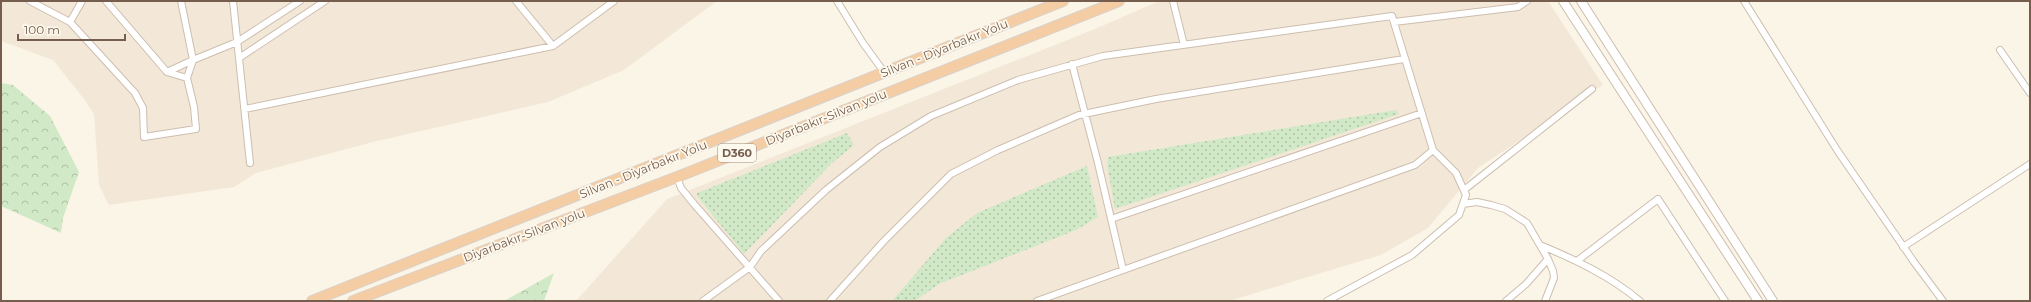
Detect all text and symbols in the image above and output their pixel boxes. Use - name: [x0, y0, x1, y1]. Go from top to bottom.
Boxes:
- street label: Silvan - Diyarbakır Yolu: [878, 15, 1010, 81]
- scale bar: [18, 16, 125, 42]
- text: 100 m: [24, 22, 60, 37]
- street label: Diyarbakır-Silvan yolu: [763, 86, 889, 148]
- street label: Silvan - Diyarbakır Yolu: [577, 136, 709, 202]
- road number: D360: [718, 144, 756, 162]
- street label: Diyarbakır-Silvan yolu: [461, 205, 587, 265]

